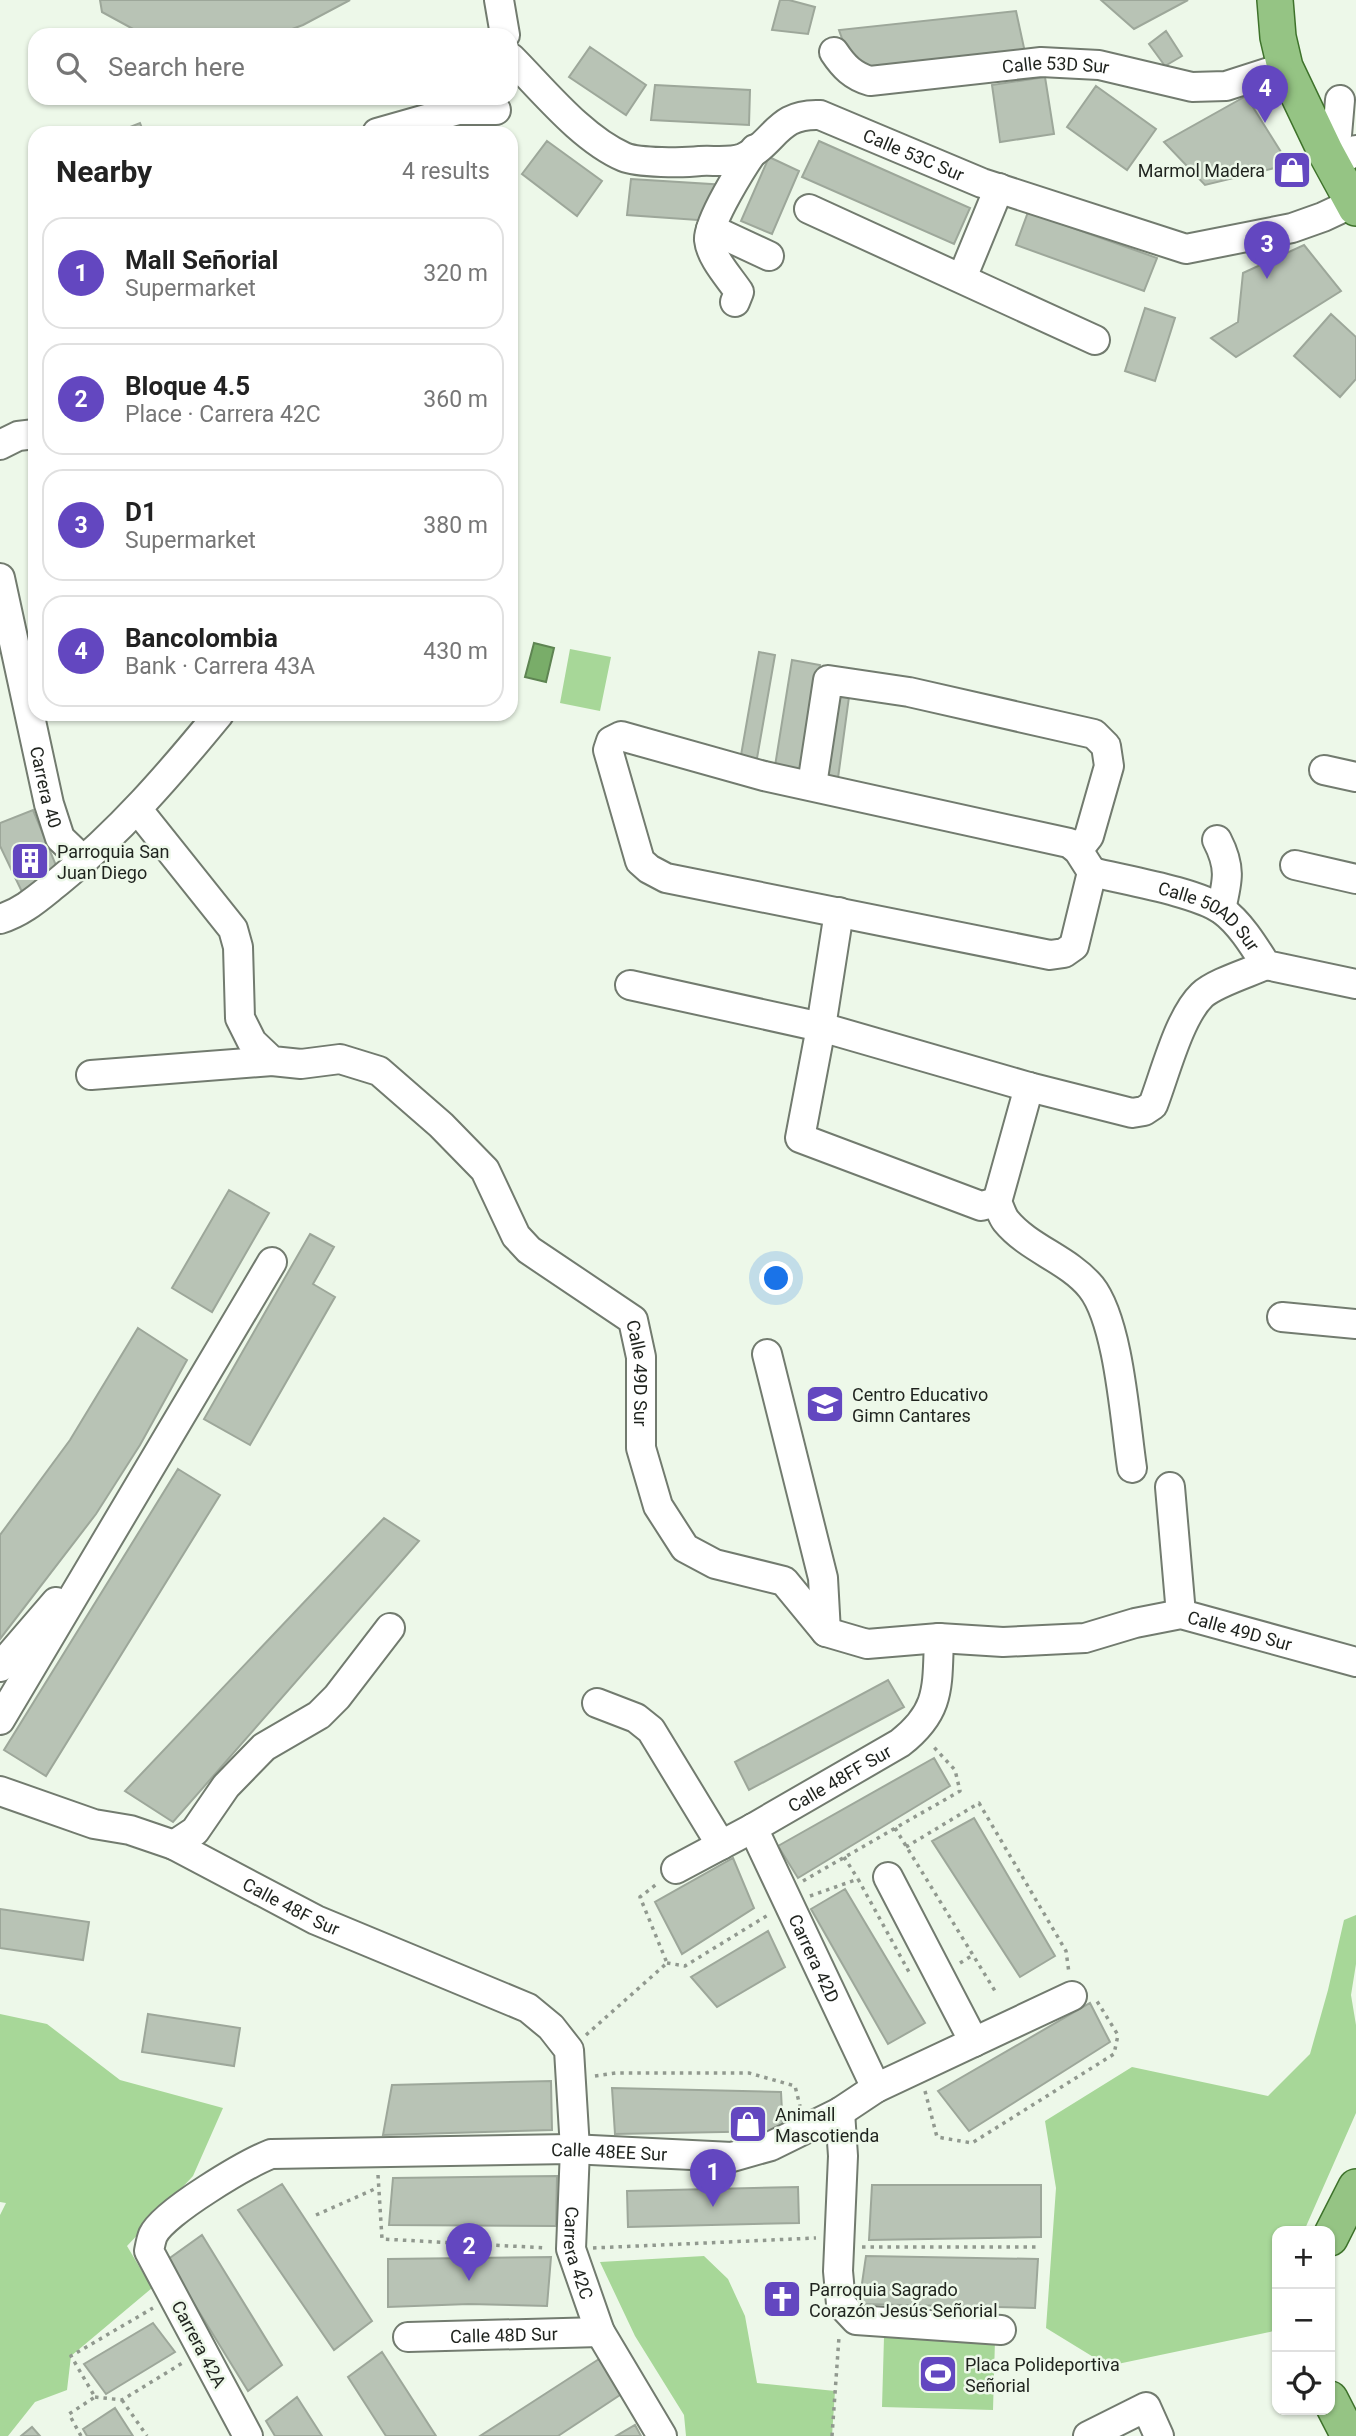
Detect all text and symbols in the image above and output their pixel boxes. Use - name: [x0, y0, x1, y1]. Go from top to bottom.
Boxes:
- search box: [28, 28, 518, 105]
- icon: search: [52, 48, 90, 86]
- street label: Calle 53D Sur: [1001, 51, 1111, 78]
- text: Search here: [108, 52, 245, 82]
- pin: 4: [1242, 65, 1288, 123]
- street label: Calle 53C Sur: [860, 124, 968, 185]
- shop icon: Marmol Madera: [1271, 149, 1313, 191]
- text: Nearby: [56, 154, 152, 189]
- text: 4 results: [402, 158, 490, 185]
- place label: Marmol Madera: [1138, 160, 1265, 181]
- pin: 3: [1244, 221, 1290, 279]
- text: Mall Señorial: [125, 245, 278, 275]
- text: 1: [74, 260, 88, 287]
- text: 320 m: [423, 260, 488, 287]
- text: Supermarket: [125, 275, 256, 302]
- text: Bloque 4.5: [125, 371, 250, 401]
- text: 2: [74, 386, 88, 413]
- text: 360 m: [423, 386, 488, 413]
- text: Place · Carrera 42C: [125, 401, 321, 428]
- text: D1: [125, 497, 157, 527]
- text: 3: [74, 512, 88, 539]
- text: 380 m: [423, 512, 488, 539]
- text: Supermarket: [125, 527, 256, 554]
- text: Bancolombia: [125, 623, 278, 653]
- text: 4: [74, 638, 88, 665]
- text: 430 m: [423, 638, 488, 665]
- text: Bank · Carrera 43A: [125, 653, 315, 680]
- street label: Carrera 40: [26, 744, 67, 830]
- building icon: Parroquia San Juan Diego: [9, 840, 51, 882]
- place label: Parroquia San Juan Diego: [57, 841, 170, 883]
- street label: Calle 50AD Sur: [1156, 877, 1264, 955]
- your location: [759, 1261, 793, 1295]
- street label: Calle 49D Sur: [623, 1318, 652, 1427]
- school or university icon: Centro Educativo Gimn Cantares: [804, 1383, 846, 1425]
- place label: Centro Educativo Gimn Cantares: [852, 1384, 988, 1426]
- street label: Calle 49D Sur: [1185, 1606, 1295, 1655]
- street label: Calle 48FF Sur: [784, 1740, 895, 1816]
- street label: Calle 48F Sur: [239, 1873, 343, 1939]
- street label: Carrera 42D: [785, 1911, 844, 2006]
- shop icon: Animall Mascotienda: [727, 2103, 769, 2145]
- place label: Animall Mascotienda: [775, 2104, 879, 2146]
- street label: Calle 48EE Sur: [551, 2138, 668, 2164]
- pin: 1: [690, 2149, 736, 2207]
- street label: Carrera 42C: [560, 2206, 598, 2302]
- pin: 2: [446, 2223, 492, 2281]
- map controls: [1272, 2226, 1335, 2415]
- button: +: [1272, 2226, 1335, 2289]
- church icon: Parroquia Sagrado Corazón Jesús Señorial: [761, 2278, 803, 2320]
- place label: Parroquia Sagrado Corazón Jesús Señorial: [809, 2279, 998, 2321]
- button: −: [1272, 2289, 1335, 2352]
- street label: Carrera 42A: [167, 2297, 231, 2391]
- street label: Calle 48D Sur: [450, 2323, 558, 2346]
- button: locate: [1272, 2352, 1335, 2415]
- sports icon: Placa Polideportiva Señorial: [917, 2353, 959, 2395]
- place label: Placa Polideportiva Señorial: [965, 2354, 1120, 2396]

